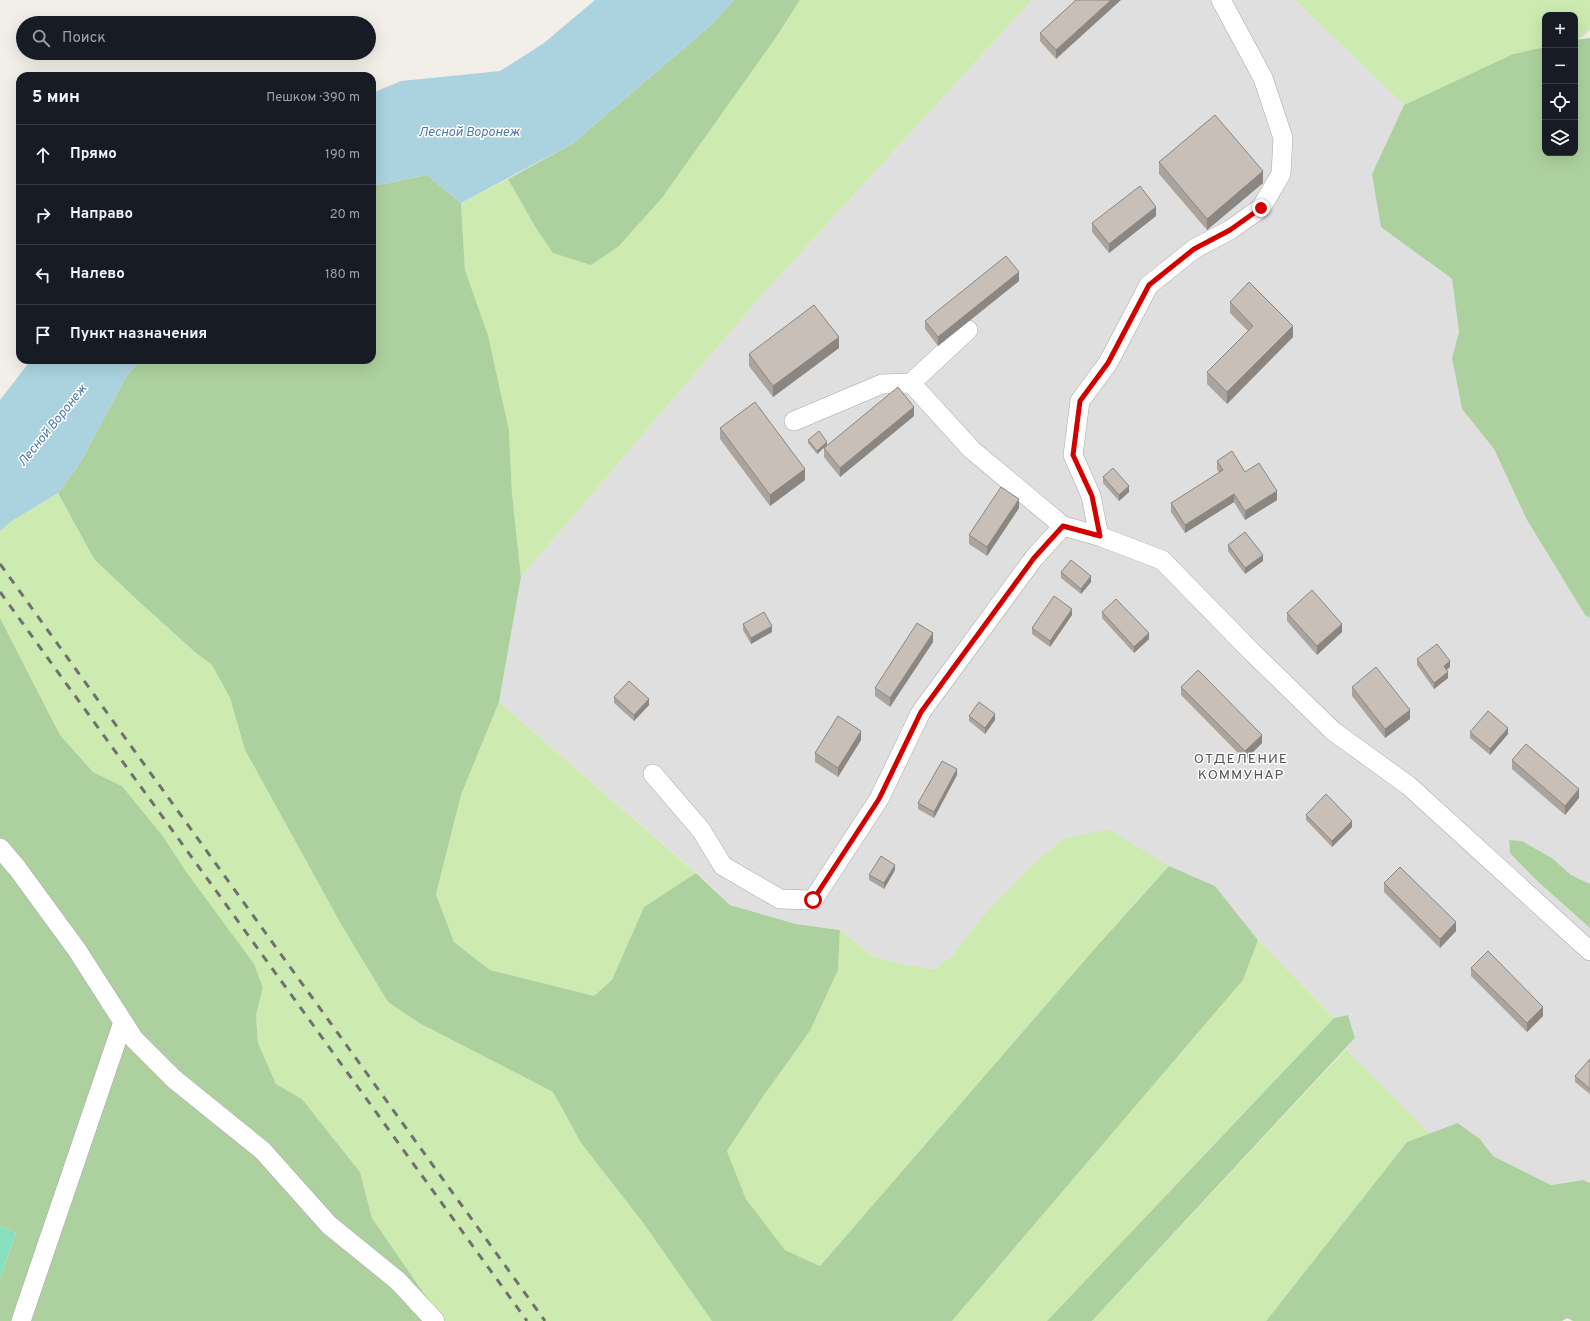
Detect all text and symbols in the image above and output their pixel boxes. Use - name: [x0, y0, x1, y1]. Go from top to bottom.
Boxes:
- map controls: [1542, 12, 1578, 156]
- button: +: [1542, 12, 1578, 48]
- search box: [16, 16, 376, 60]
- icon: search: [30, 27, 52, 49]
- text: Поиск: [62, 29, 106, 48]
- button: −: [1542, 48, 1578, 84]
- button: locate: [1542, 84, 1578, 120]
- text: 5 мин: [32, 87, 80, 109]
- text: Пешком · 390 m: [266, 90, 360, 106]
- button: layers: [1542, 120, 1578, 156]
- water label: Лесной Воронеж: [418, 125, 521, 141]
- icon: ahead: [32, 144, 54, 166]
- text: Прямо: [70, 145, 117, 164]
- text: 190 m: [325, 147, 360, 163]
- route end: [1252, 199, 1270, 217]
- icon: right: [32, 204, 54, 226]
- text: Направо: [70, 205, 133, 224]
- text: 20 m: [330, 207, 360, 223]
- icon: left: [32, 264, 54, 286]
- text: Налево: [70, 265, 125, 284]
- text: 180 m: [325, 267, 360, 283]
- icon: arrive: [32, 324, 54, 346]
- text: Пункт назначения: [70, 325, 207, 344]
- water label: Лесной Воронеж: [15, 381, 92, 470]
- district label: ОТДЕЛЕНИЕ КОММУНАР: [1194, 751, 1288, 784]
- route start: [804, 891, 822, 909]

